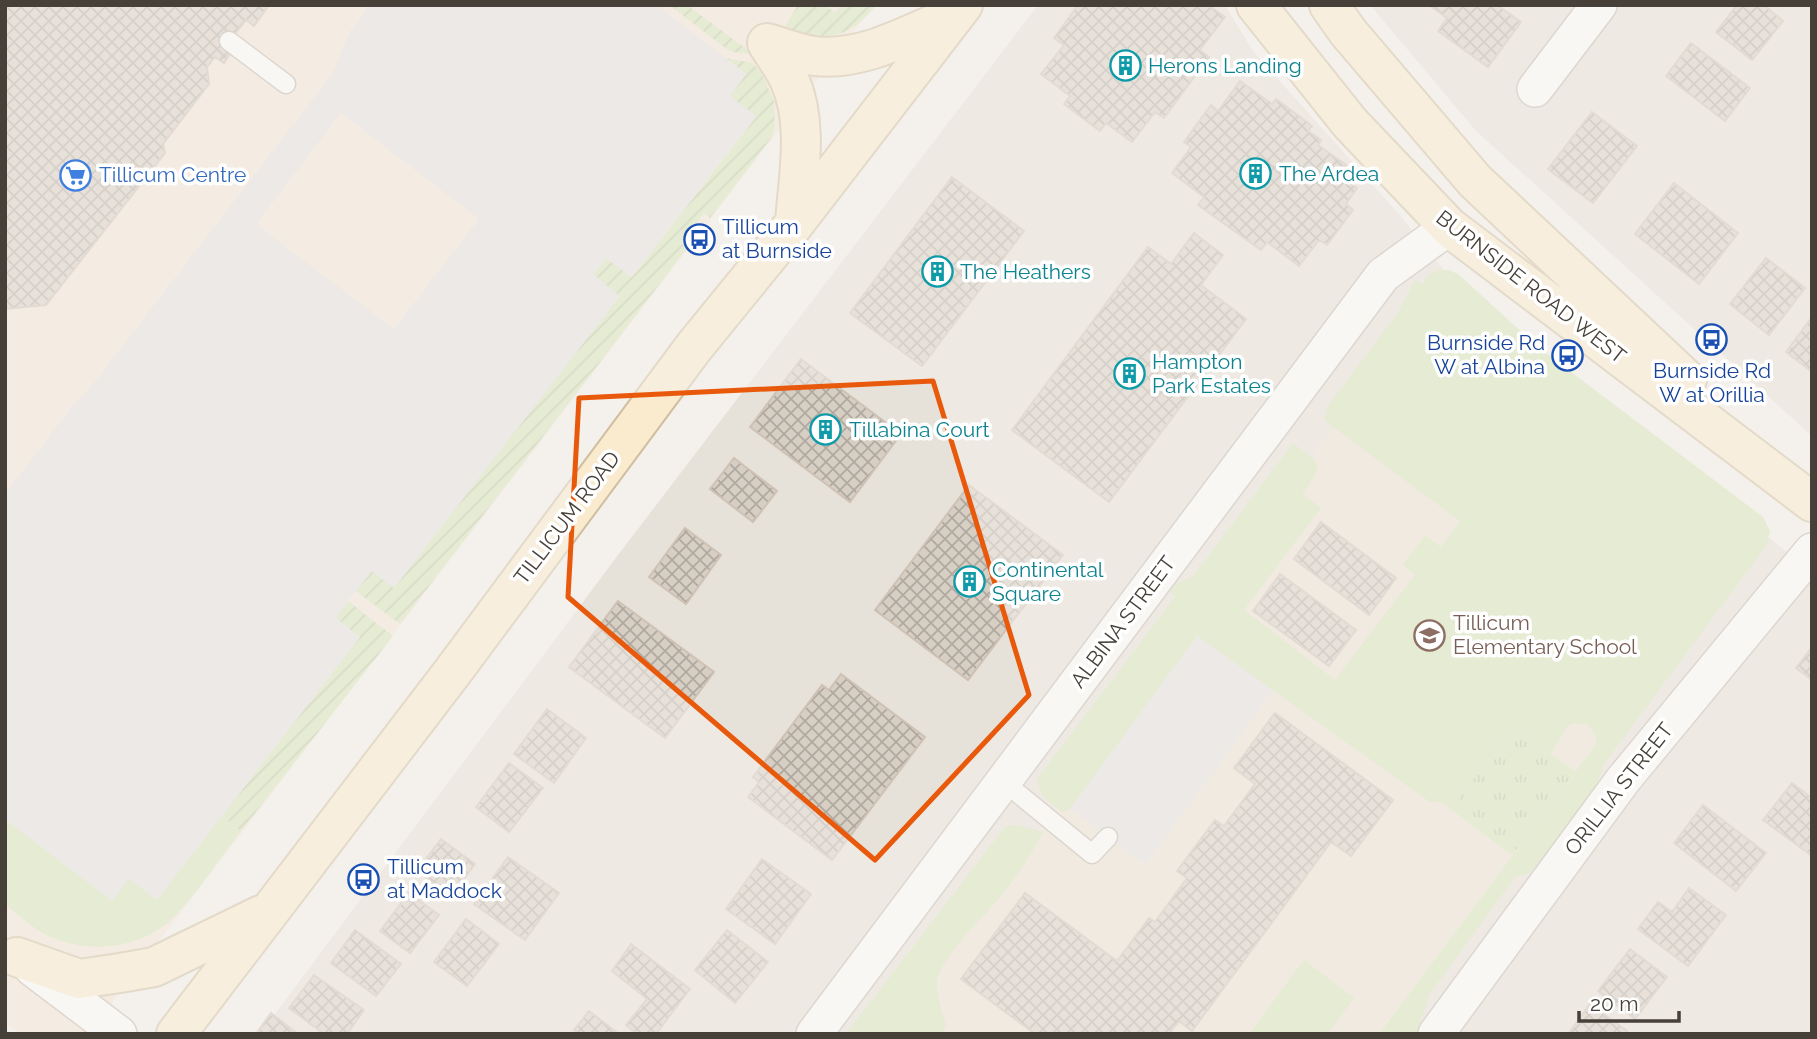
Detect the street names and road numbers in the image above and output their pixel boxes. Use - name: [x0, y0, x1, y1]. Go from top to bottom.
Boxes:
- street label: BURNSIDE ROAD WEST: [1431, 205, 1631, 369]
- street label: TILLICUM ROAD: [509, 446, 625, 589]
- street label: ALBINA STREET: [1065, 551, 1180, 692]
- street label: ORILLIA STREET: [1559, 717, 1678, 860]

